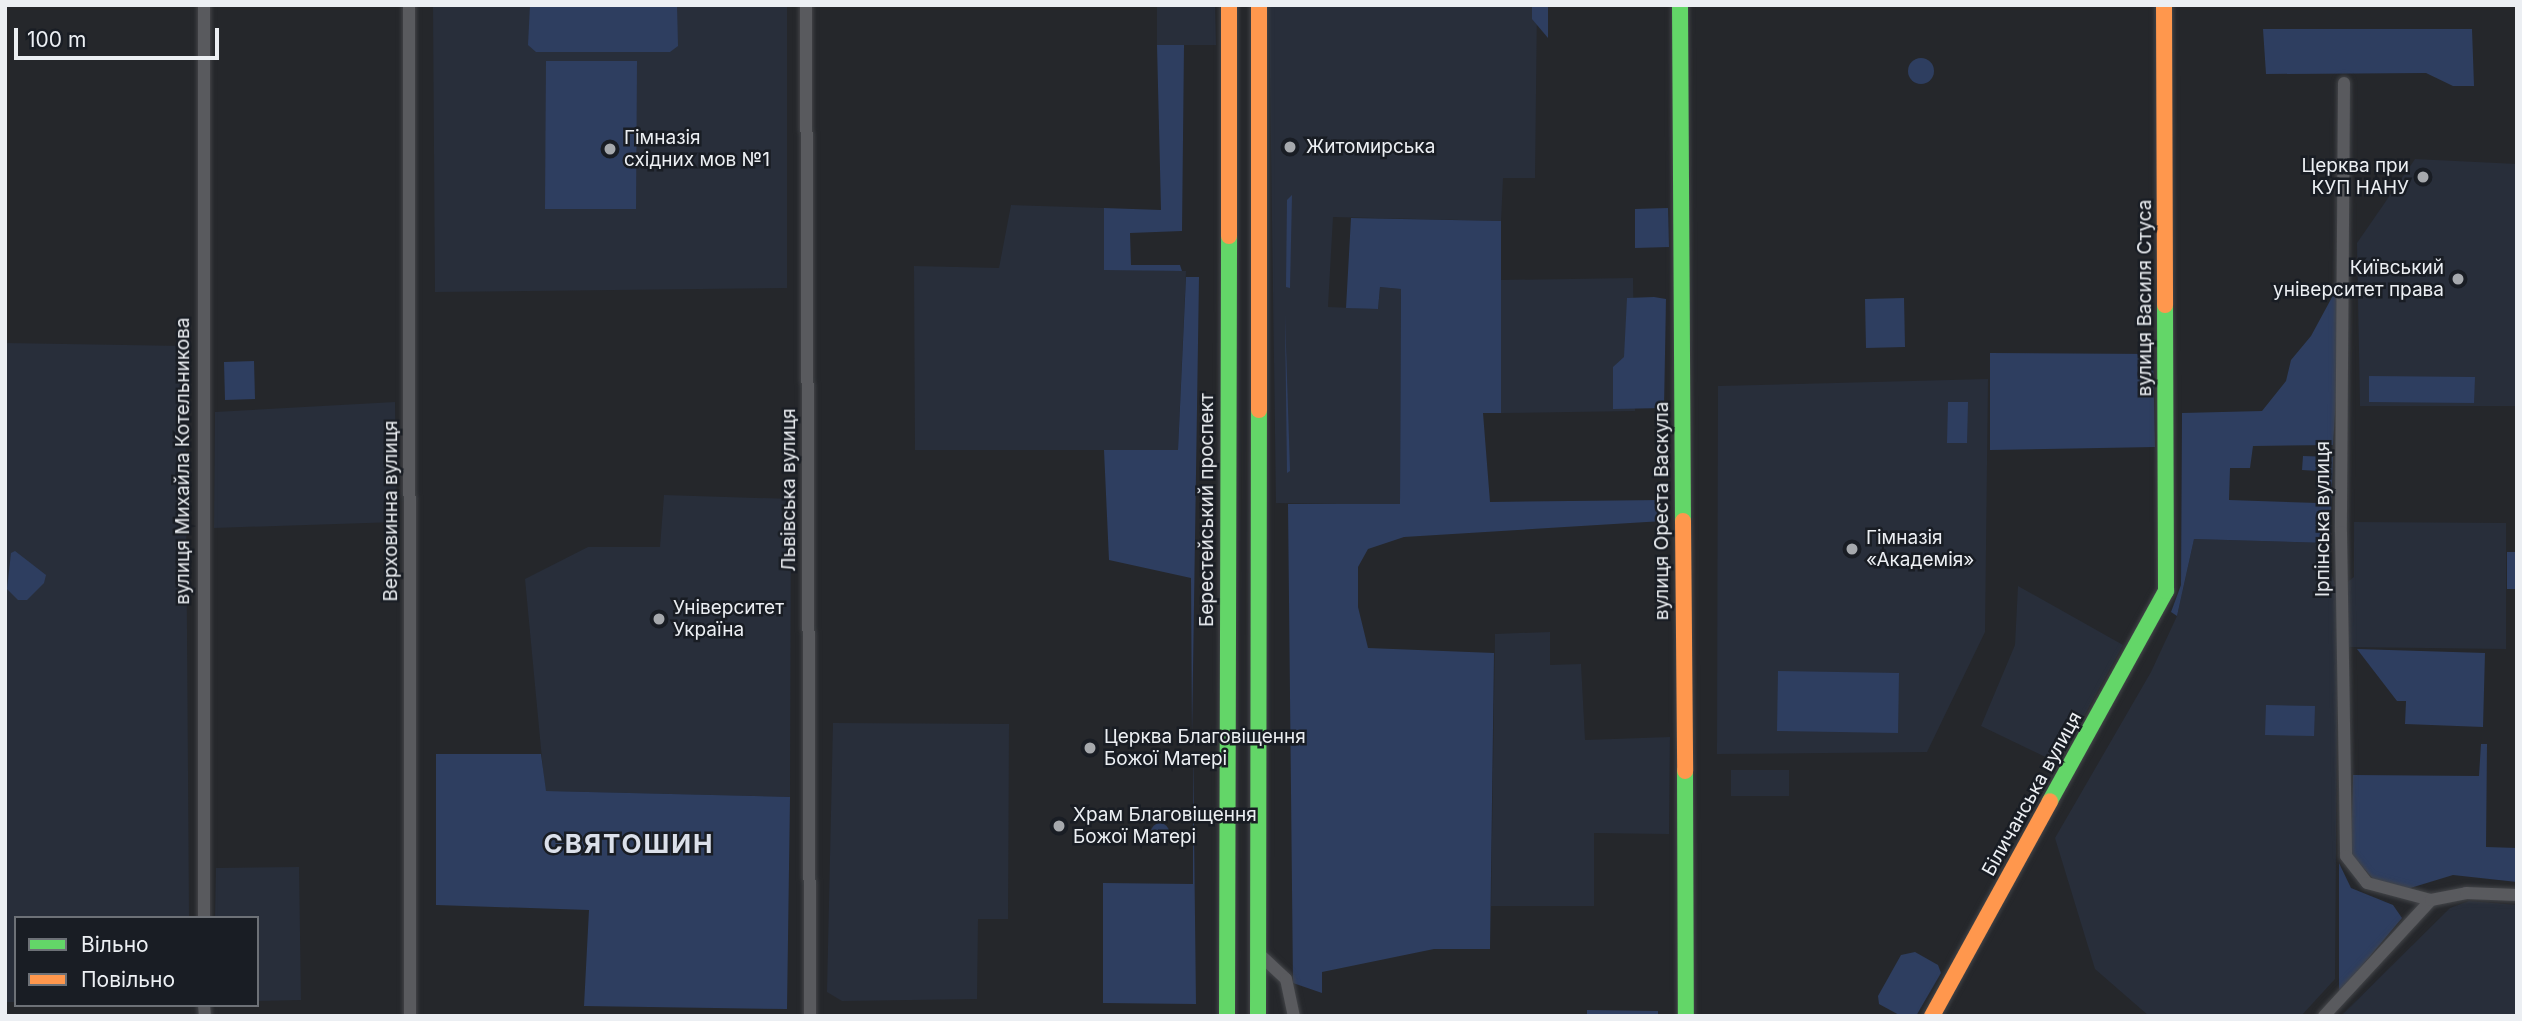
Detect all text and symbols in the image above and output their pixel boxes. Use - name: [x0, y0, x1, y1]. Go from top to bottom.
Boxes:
- scale bar: [18, 14, 222, 58]
- text: 100 m: [27, 27, 86, 52]
- place label: Гімназія східних мов №1: [624, 127, 770, 171]
- place label: Житомирська: [1306, 136, 1435, 158]
- marker: Житомирська: [1280, 137, 1300, 157]
- marker: Гімназія східних мов №1: [602, 141, 618, 157]
- place label: Церква при КУП НАНУ: [2302, 155, 2409, 199]
- marker: Церква при КУП НАНУ: [2415, 169, 2431, 185]
- street label: вулиця Василя Стуса: [2134, 200, 2156, 396]
- place label: Київський університет права: [2273, 257, 2444, 301]
- marker: Київський університет права: [2450, 271, 2466, 287]
- street label: вулиця Михайла Котельникова: [172, 317, 194, 605]
- street label: Берестейський проспект: [1196, 393, 1218, 627]
- street label: вулиця Ореста Васкула: [1651, 402, 1673, 620]
- street label: Львівська вулиця: [778, 408, 800, 572]
- street label: Верховинна вулиця: [380, 420, 402, 602]
- street label: Ірпінська вулиця: [2312, 441, 2334, 597]
- place label: Гімназія «Академія»: [1866, 527, 1974, 571]
- marker: Гімназія «Академія»: [1844, 541, 1860, 557]
- place label: Університет Україна: [673, 597, 784, 641]
- marker: Університет Україна: [651, 611, 667, 627]
- street label: Біличанська вулиця: [1977, 708, 2087, 880]
- place label: Церква Благовіщення Божої Матері: [1104, 726, 1306, 770]
- marker: Церква Благовіщення Божої Матері: [1082, 740, 1098, 756]
- place label: Храм Благовіщення Божої Матері: [1073, 804, 1257, 848]
- marker: Храм Благовіщення Божої Матері: [1051, 818, 1067, 834]
- district label: СВЯТОШИН: [544, 828, 714, 860]
- legend: [14, 916, 259, 1007]
- text: Вільно: [81, 932, 149, 957]
- text: Повільно: [81, 967, 175, 992]

